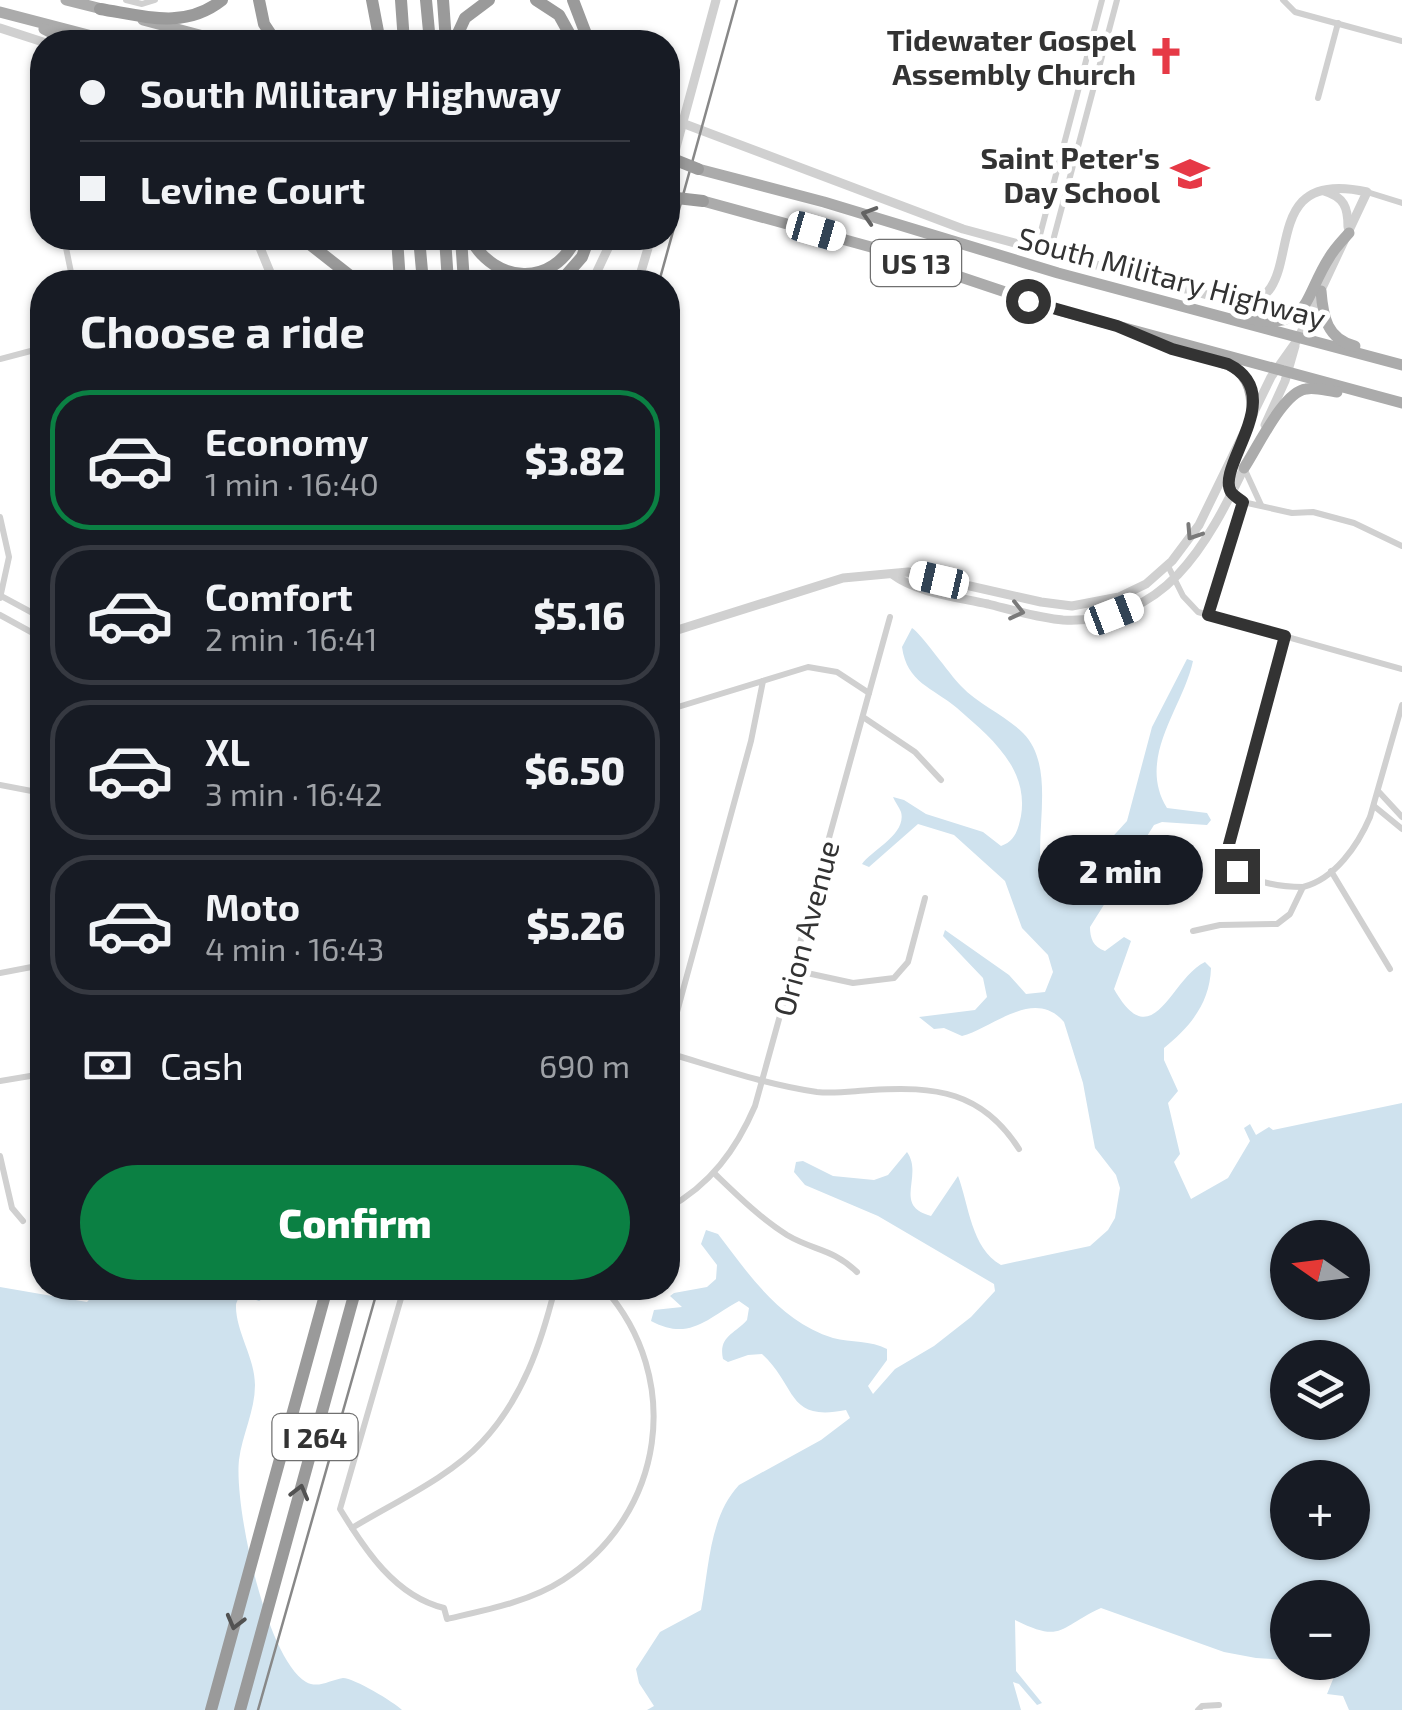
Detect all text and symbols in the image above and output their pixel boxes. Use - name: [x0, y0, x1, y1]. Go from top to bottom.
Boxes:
- place label: Tidewater Gospel Assembly Church: [887, 21, 1136, 92]
- church icon: Tidewater Gospel Assembly Church: [1145, 35, 1187, 77]
- text: South Military Highway: [140, 70, 561, 116]
- place label: Saint Peter's Day School: [981, 139, 1160, 210]
- school or university icon: Saint Peter's Day School: [1169, 153, 1211, 195]
- text: Levine Court: [140, 166, 365, 212]
- one-way arrow: [862, 206, 879, 227]
- car: [783, 208, 849, 254]
- street label: South Military Highway: [1014, 219, 1330, 335]
- road number: US 13: [871, 240, 961, 286]
- route start: [1006, 279, 1051, 324]
- text: Choose a ride: [80, 303, 365, 357]
- icon: car: [85, 415, 175, 505]
- text: Economy: [205, 418, 369, 464]
- text: $3.82: [525, 437, 625, 483]
- text: 1 min · 16:40: [205, 464, 379, 502]
- one-way arrow: [1186, 523, 1205, 541]
- car: [906, 559, 972, 601]
- icon: car: [85, 570, 175, 660]
- text: Comfort: [205, 573, 353, 619]
- car: [1081, 589, 1147, 639]
- text: $5.16: [533, 592, 625, 638]
- one-way arrow: [1008, 599, 1025, 620]
- text: 2 min · 16:41: [205, 619, 378, 657]
- icon: car: [85, 725, 175, 815]
- text: XL: [205, 728, 250, 774]
- text: $6.50: [524, 747, 625, 793]
- text: 3 min · 16:42: [205, 774, 383, 812]
- street label: Orion Avenue: [764, 836, 846, 1020]
- callout: 2 min: [1037, 836, 1202, 906]
- route end: [1215, 849, 1260, 894]
- text: 2 min: [1079, 851, 1162, 889]
- icon: car: [85, 880, 175, 970]
- text: Moto: [205, 883, 300, 929]
- text: $5.26: [527, 902, 625, 948]
- text: 4 min · 16:43: [205, 929, 384, 967]
- icon: cash: [80, 1038, 135, 1093]
- text: Cash: [160, 1042, 244, 1088]
- text: 690 m: [539, 1046, 630, 1084]
- button: Confirm: [80, 1165, 630, 1280]
- north arrow: [1270, 1220, 1370, 1320]
- map controls: [1270, 1220, 1370, 1680]
- button: layers: [1270, 1340, 1370, 1440]
- road number: I 264: [272, 1414, 358, 1460]
- button: +: [1270, 1460, 1370, 1560]
- one-way arrow: [288, 1484, 309, 1501]
- button: −: [1270, 1580, 1370, 1680]
- one-way arrow: [226, 1613, 247, 1630]

